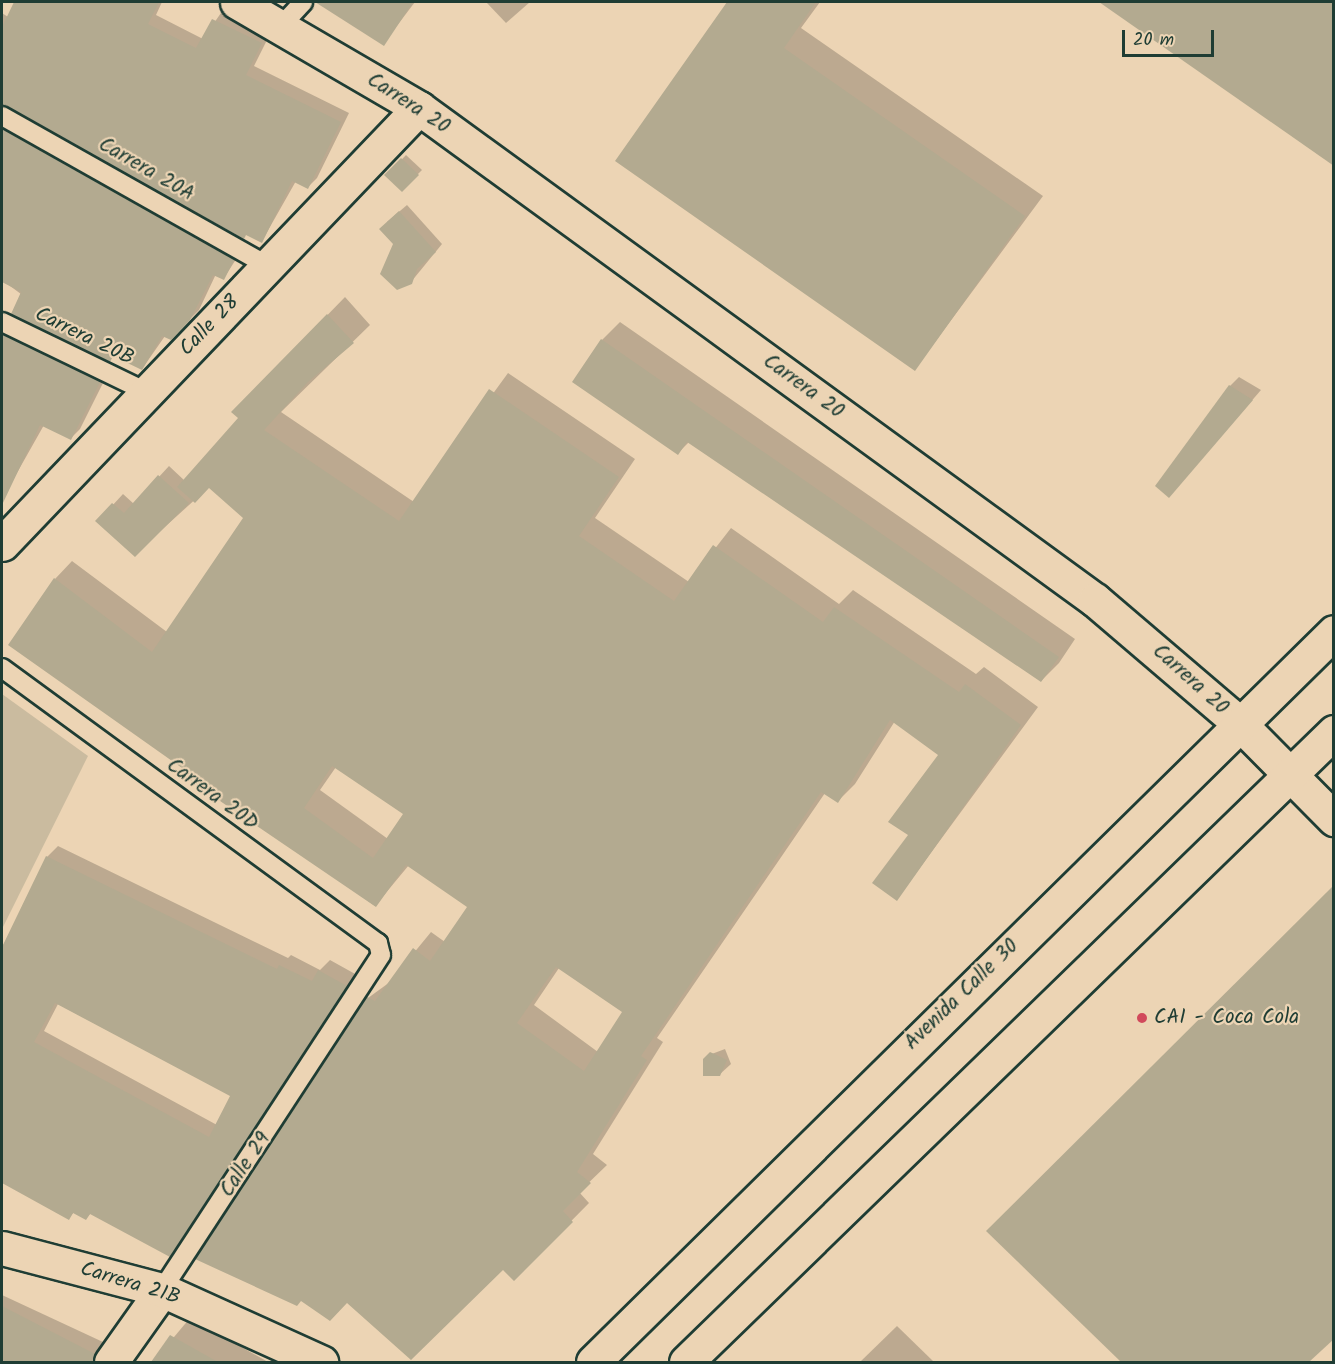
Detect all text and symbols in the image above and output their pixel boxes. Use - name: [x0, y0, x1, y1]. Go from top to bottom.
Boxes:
- scale bar: [1125, 18, 1216, 56]
- text: 20 m: [1133, 26, 1174, 55]
- street label: Carrera 20: [362, 68, 454, 140]
- street label: Carrera 20A: [94, 132, 198, 208]
- street label: Calle 28: [175, 290, 245, 362]
- street label: Carrera 20B: [30, 302, 138, 372]
- street label: Carrera 20: [758, 349, 848, 425]
- street label: Carrera 20: [1147, 639, 1233, 721]
- street label: Carrera 20D: [161, 753, 263, 837]
- street label: Avenida Calle 30: [900, 934, 1024, 1056]
- place label: CAI - Coca Cola: [1154, 1005, 1299, 1031]
- marker: CAI - Coca Cola: [1135, 1011, 1149, 1025]
- street label: Calle 29: [215, 1128, 277, 1202]
- street label: Carrera 21B: [77, 1257, 183, 1311]

